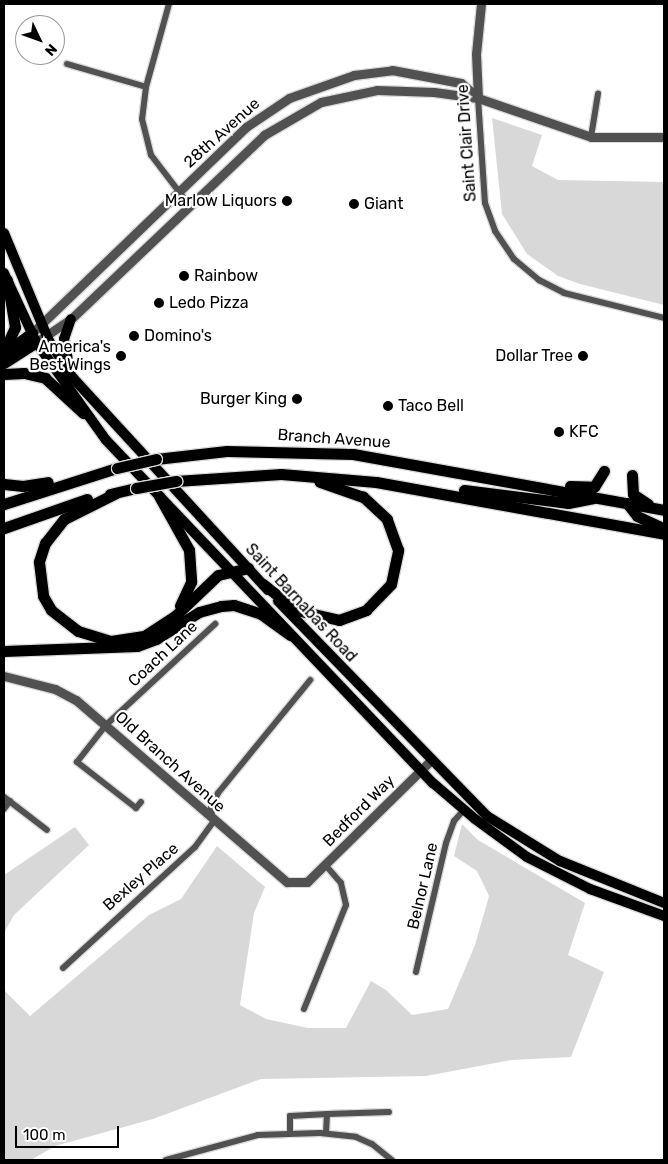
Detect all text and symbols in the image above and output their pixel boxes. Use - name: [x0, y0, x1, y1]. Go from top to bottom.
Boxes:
- north arrow: [15, 15, 65, 65]
- text: N: [41, 40, 60, 59]
- street label: Saint Clair Drive: [453, 83, 481, 203]
- street label: 28th Avenue: [180, 94, 264, 172]
- place label: Marlow Liquors: [164, 191, 277, 211]
- place label: Giant: [364, 194, 403, 214]
- marker: Marlow Liquors: [281, 195, 293, 207]
- marker: Giant: [348, 198, 360, 210]
- place label: Rainbow: [194, 266, 258, 286]
- marker: Rainbow: [178, 270, 190, 282]
- place label: Ledo Pizza: [169, 293, 249, 313]
- marker: Ledo Pizza: [153, 297, 165, 309]
- place label: Domino's: [144, 326, 212, 346]
- marker: Domino's: [128, 330, 140, 342]
- place label: America's Best Wings: [29, 337, 111, 375]
- place label: Dollar Tree: [494, 346, 573, 366]
- marker: America's Best Wings: [115, 350, 127, 362]
- marker: Dollar Tree: [577, 350, 589, 362]
- place label: Burger King: [200, 389, 287, 409]
- marker: Burger King: [291, 393, 303, 405]
- place label: Taco Bell: [398, 396, 464, 416]
- marker: Taco Bell: [382, 400, 394, 412]
- place label: KFC: [569, 422, 599, 442]
- street label: Branch Avenue: [277, 425, 391, 453]
- marker: KFC: [553, 426, 565, 438]
- street label: Saint Barnabas Road: [241, 540, 361, 666]
- street label: Coach Lane: [124, 617, 202, 691]
- street label: Old Branch Avenue: [111, 707, 229, 817]
- street label: Bedford Way: [319, 771, 399, 851]
- street label: Bexley Place: [99, 839, 183, 915]
- street label: Belnor Lane: [404, 841, 442, 931]
- scale bar: [18, 1116, 121, 1148]
- text: 100 m: [23, 1126, 65, 1144]

